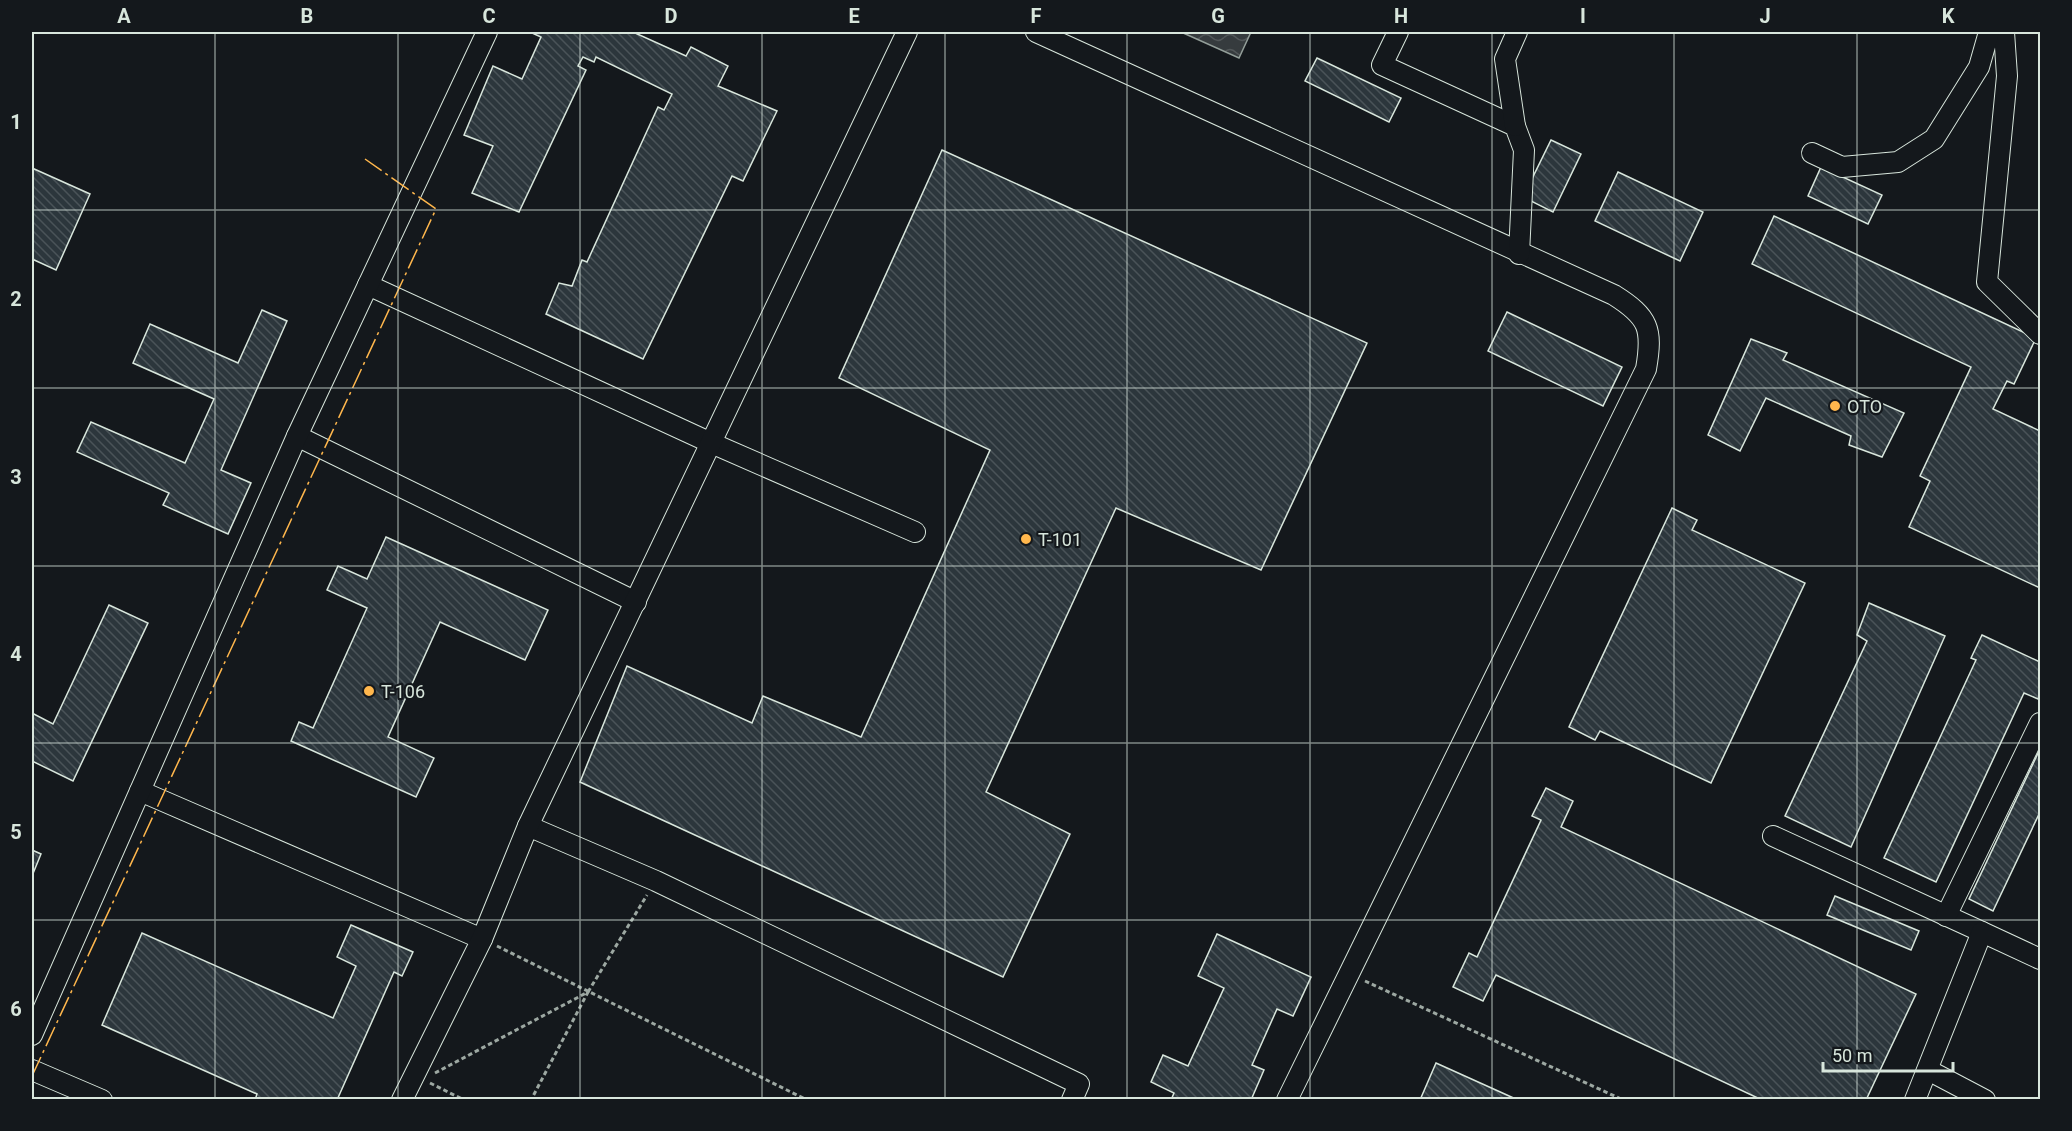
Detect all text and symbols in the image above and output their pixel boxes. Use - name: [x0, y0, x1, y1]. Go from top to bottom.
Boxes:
- text: A: [117, 4, 131, 28]
- text: B: [301, 4, 313, 28]
- text: C: [482, 4, 496, 28]
- text: D: [665, 4, 678, 28]
- text: E: [848, 4, 860, 28]
- text: F: [1031, 4, 1042, 28]
- text: G: [1211, 4, 1225, 28]
- text: H: [1394, 4, 1408, 28]
- text: I: [1580, 4, 1586, 28]
- text: J: [1759, 4, 1771, 28]
- text: K: [1942, 4, 1955, 28]
- text: 1: [10, 110, 22, 134]
- text: 2: [10, 287, 22, 311]
- place label: ОТО: [1847, 396, 1882, 417]
- marker: ОТО: [1828, 399, 1842, 413]
- text: 3: [10, 465, 22, 489]
- place label: Т-101: [1038, 529, 1082, 550]
- marker: Т-101: [1019, 532, 1033, 546]
- text: 4: [10, 642, 22, 666]
- place label: Т-106: [381, 681, 425, 702]
- marker: Т-106: [362, 684, 376, 698]
- text: 5: [10, 820, 22, 844]
- text: 6: [10, 997, 22, 1021]
- scale bar: [1823, 1035, 1954, 1073]
- text: 50 m: [1832, 1045, 1872, 1066]

